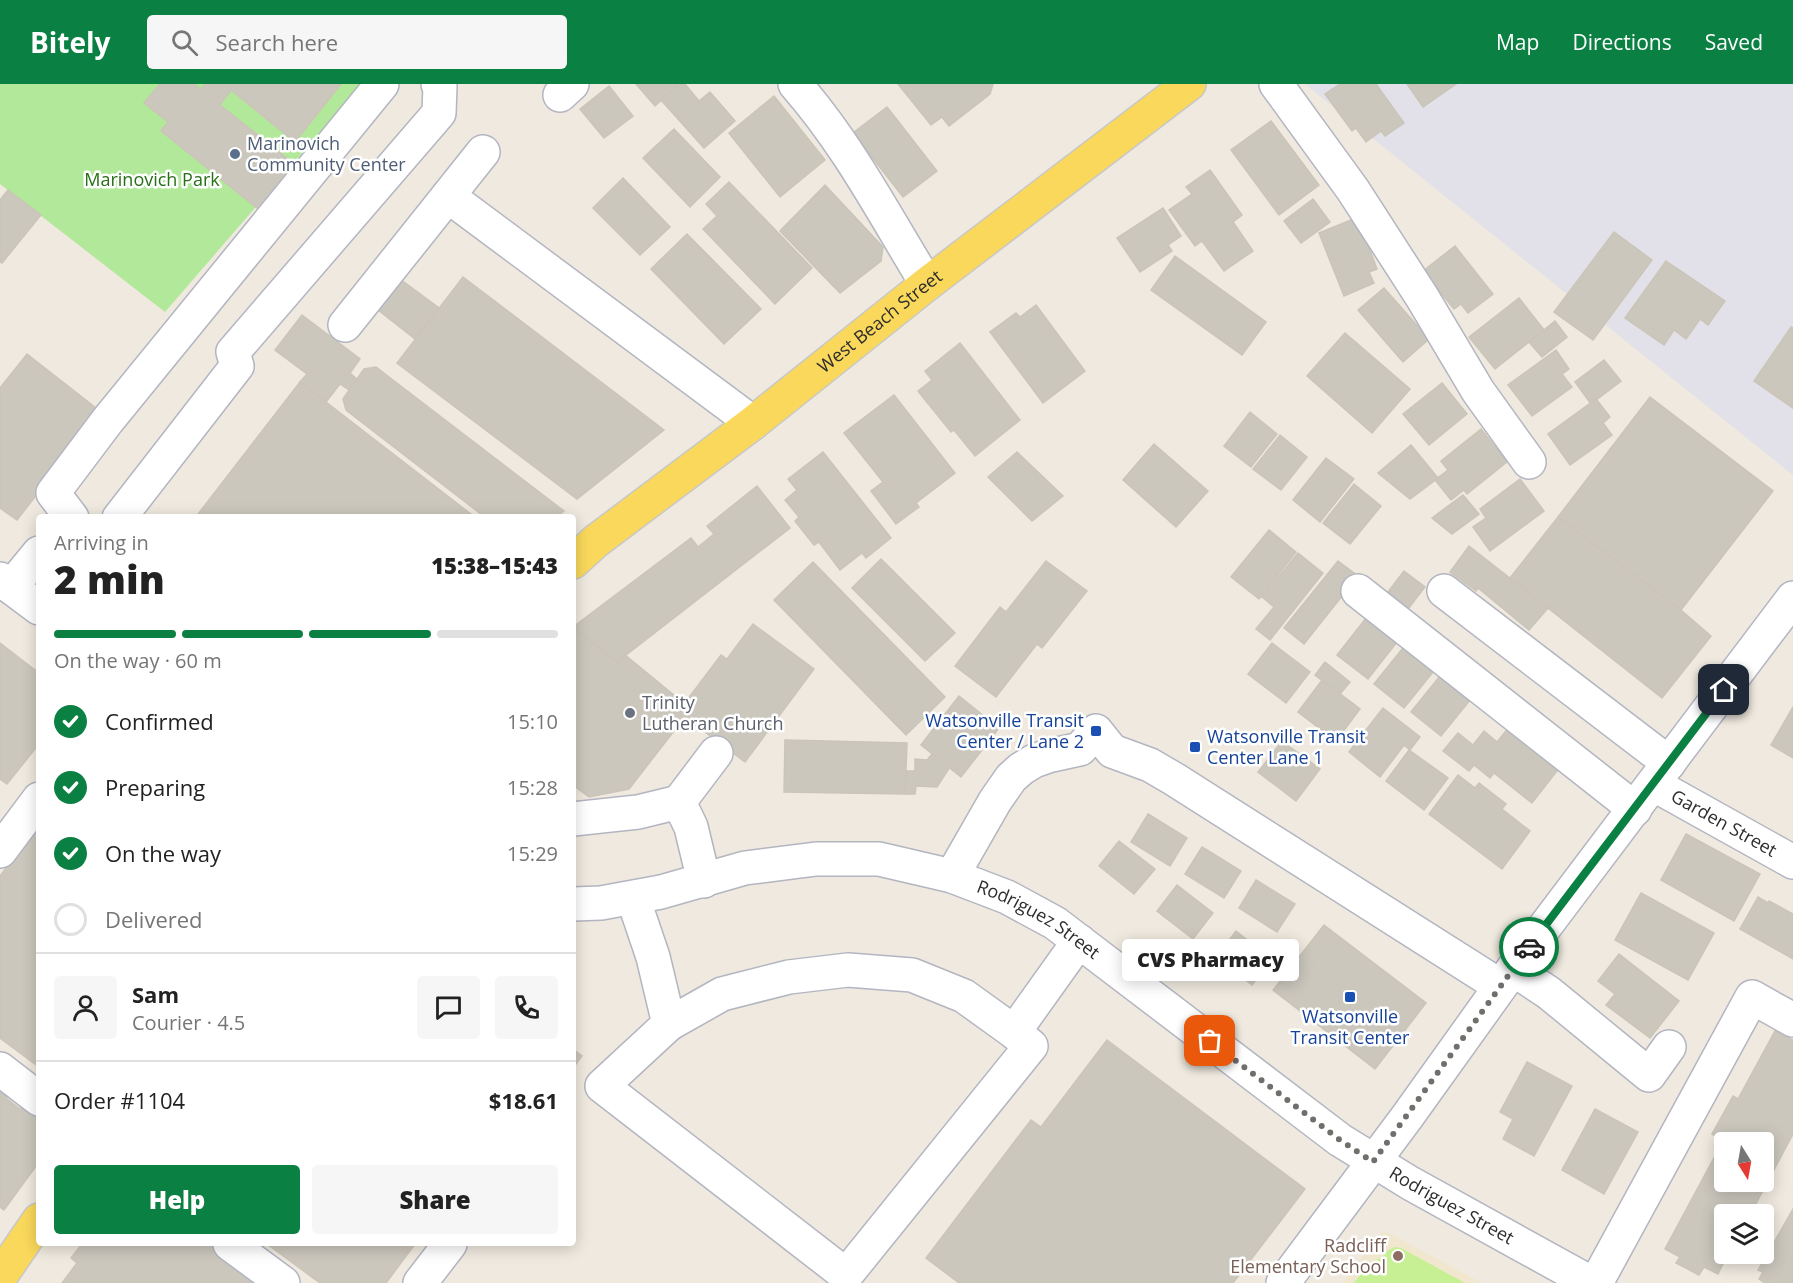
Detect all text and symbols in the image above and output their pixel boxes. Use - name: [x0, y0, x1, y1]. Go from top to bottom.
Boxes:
- search box: [147, 15, 567, 69]
- text: Bitely: [30, 23, 111, 61]
- icon: search: [168, 26, 201, 59]
- text: Search here: [216, 27, 338, 57]
- text: Map: [1496, 28, 1539, 56]
- text: Directions: [1572, 28, 1672, 56]
- text: Saved: [1705, 28, 1763, 56]
- place label: Marinovich Community Center: [247, 131, 406, 176]
- marker: Marinovich Community Center: [228, 147, 242, 161]
- park label: Marinovich Park: [84, 167, 220, 191]
- street label: West Beach Street: [812, 264, 947, 378]
- text: Arriving in: [54, 529, 149, 556]
- text: 15:38–15:43: [431, 550, 558, 580]
- text: 2 min: [54, 552, 165, 605]
- text: On the way · 60 m: [54, 647, 222, 674]
- pin: [1698, 664, 1749, 715]
- icon: home: [1707, 673, 1740, 706]
- place label: Trinity Lutheran Church: [642, 690, 784, 735]
- icon: check: [54, 705, 87, 738]
- text: Confirmed: [105, 706, 214, 736]
- marker: Trinity Lutheran Church: [623, 706, 637, 720]
- text: 15:10: [507, 708, 558, 735]
- place label: Watsonville Transit Center / Lane 2: [925, 708, 1084, 753]
- marker: Watsonville Transit Center / Lane 2: [1089, 724, 1103, 738]
- place label: Watsonville Transit Center Lane 1: [1207, 724, 1366, 769]
- marker: Watsonville Transit Center Lane 1: [1188, 740, 1202, 754]
- icon: check: [54, 771, 87, 804]
- text: Preparing: [105, 772, 205, 802]
- text: 15:28: [507, 774, 558, 801]
- street label: Garden Street: [1667, 783, 1781, 862]
- icon: check: [54, 837, 87, 870]
- text: On the way: [105, 838, 221, 868]
- text: 15:29: [507, 840, 558, 867]
- street label: Rodriguez Street: [974, 874, 1105, 964]
- text: Delivered: [105, 904, 203, 934]
- courier: [1499, 917, 1559, 977]
- icon: car: [1513, 931, 1546, 964]
- callout: CVS Pharmacy: [1122, 939, 1298, 981]
- text: CVS Pharmacy: [1137, 946, 1284, 973]
- button: person: [54, 976, 117, 1039]
- button: chat: [417, 976, 480, 1039]
- button: phone: [495, 976, 558, 1039]
- text: Sam: [132, 979, 179, 1009]
- marker: Watsonville Transit Center: [1343, 990, 1357, 1004]
- place label: Watsonville Transit Center: [1291, 1004, 1410, 1049]
- text: Courier · 4.5: [132, 1009, 245, 1036]
- pin: [1184, 1015, 1235, 1066]
- icon: bag: [1193, 1024, 1226, 1057]
- text: Order #1104: [54, 1085, 185, 1115]
- text: $18.61: [489, 1085, 558, 1115]
- north arrow: [1714, 1132, 1774, 1192]
- map controls: [1714, 1132, 1774, 1264]
- street label: Rodriguez Street: [1385, 1160, 1519, 1249]
- button: Help: [54, 1165, 300, 1234]
- button: Share: [312, 1165, 558, 1234]
- button: layers: [1714, 1204, 1774, 1264]
- place label: Radcliff Elementary School: [1230, 1233, 1387, 1278]
- marker: Radcliff Elementary School: [1391, 1249, 1405, 1263]

